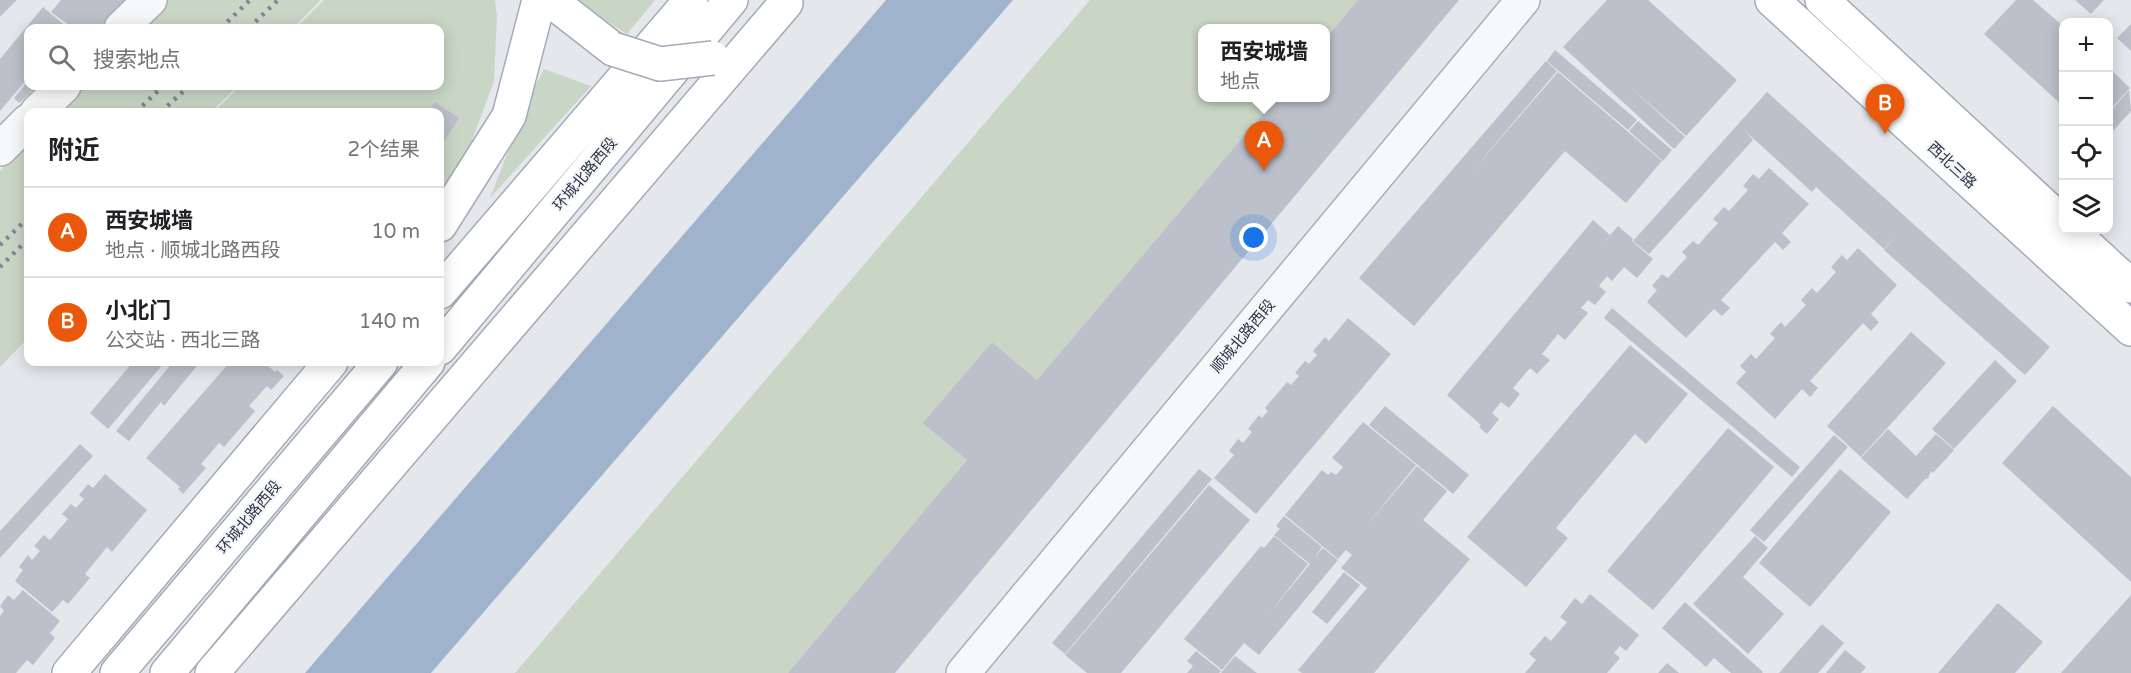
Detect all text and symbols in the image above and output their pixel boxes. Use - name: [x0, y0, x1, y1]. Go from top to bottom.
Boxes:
- map controls: [2059, 18, 2113, 234]
- button: +: [2059, 18, 2113, 72]
- search box: [24, 24, 444, 90]
- popup: [1198, 24, 1330, 102]
- text: 西安城墙: [1220, 39, 1308, 65]
- icon: search: [45, 41, 78, 74]
- text: 搜索地点: [93, 47, 181, 73]
- text: 地点: [1220, 70, 1260, 94]
- button: −: [2059, 72, 2113, 126]
- pin: B: [1866, 84, 1904, 134]
- pin: A: [1244, 122, 1284, 171]
- button: locate: [2059, 126, 2113, 180]
- street label: 环城北路西段: [549, 134, 621, 214]
- text: 附近: [48, 135, 100, 166]
- text: 2个结果: [347, 138, 420, 162]
- street label: 西北三路: [1924, 138, 1980, 192]
- button: layers: [2059, 180, 2113, 234]
- text: 西安城墙: [105, 208, 193, 234]
- text: A: [60, 220, 75, 244]
- text: 10 m: [371, 220, 420, 244]
- your location: [1239, 223, 1268, 252]
- text: 地点 · 顺城北路西段: [105, 239, 281, 263]
- street label: 顺城北路西段: [1207, 296, 1279, 376]
- text: 小北门: [105, 298, 171, 324]
- text: B: [61, 310, 74, 334]
- text: 140 m: [359, 310, 420, 334]
- text: 公交站 · 西北三路: [105, 329, 261, 353]
- street label: 环城北路西段: [213, 477, 285, 557]

